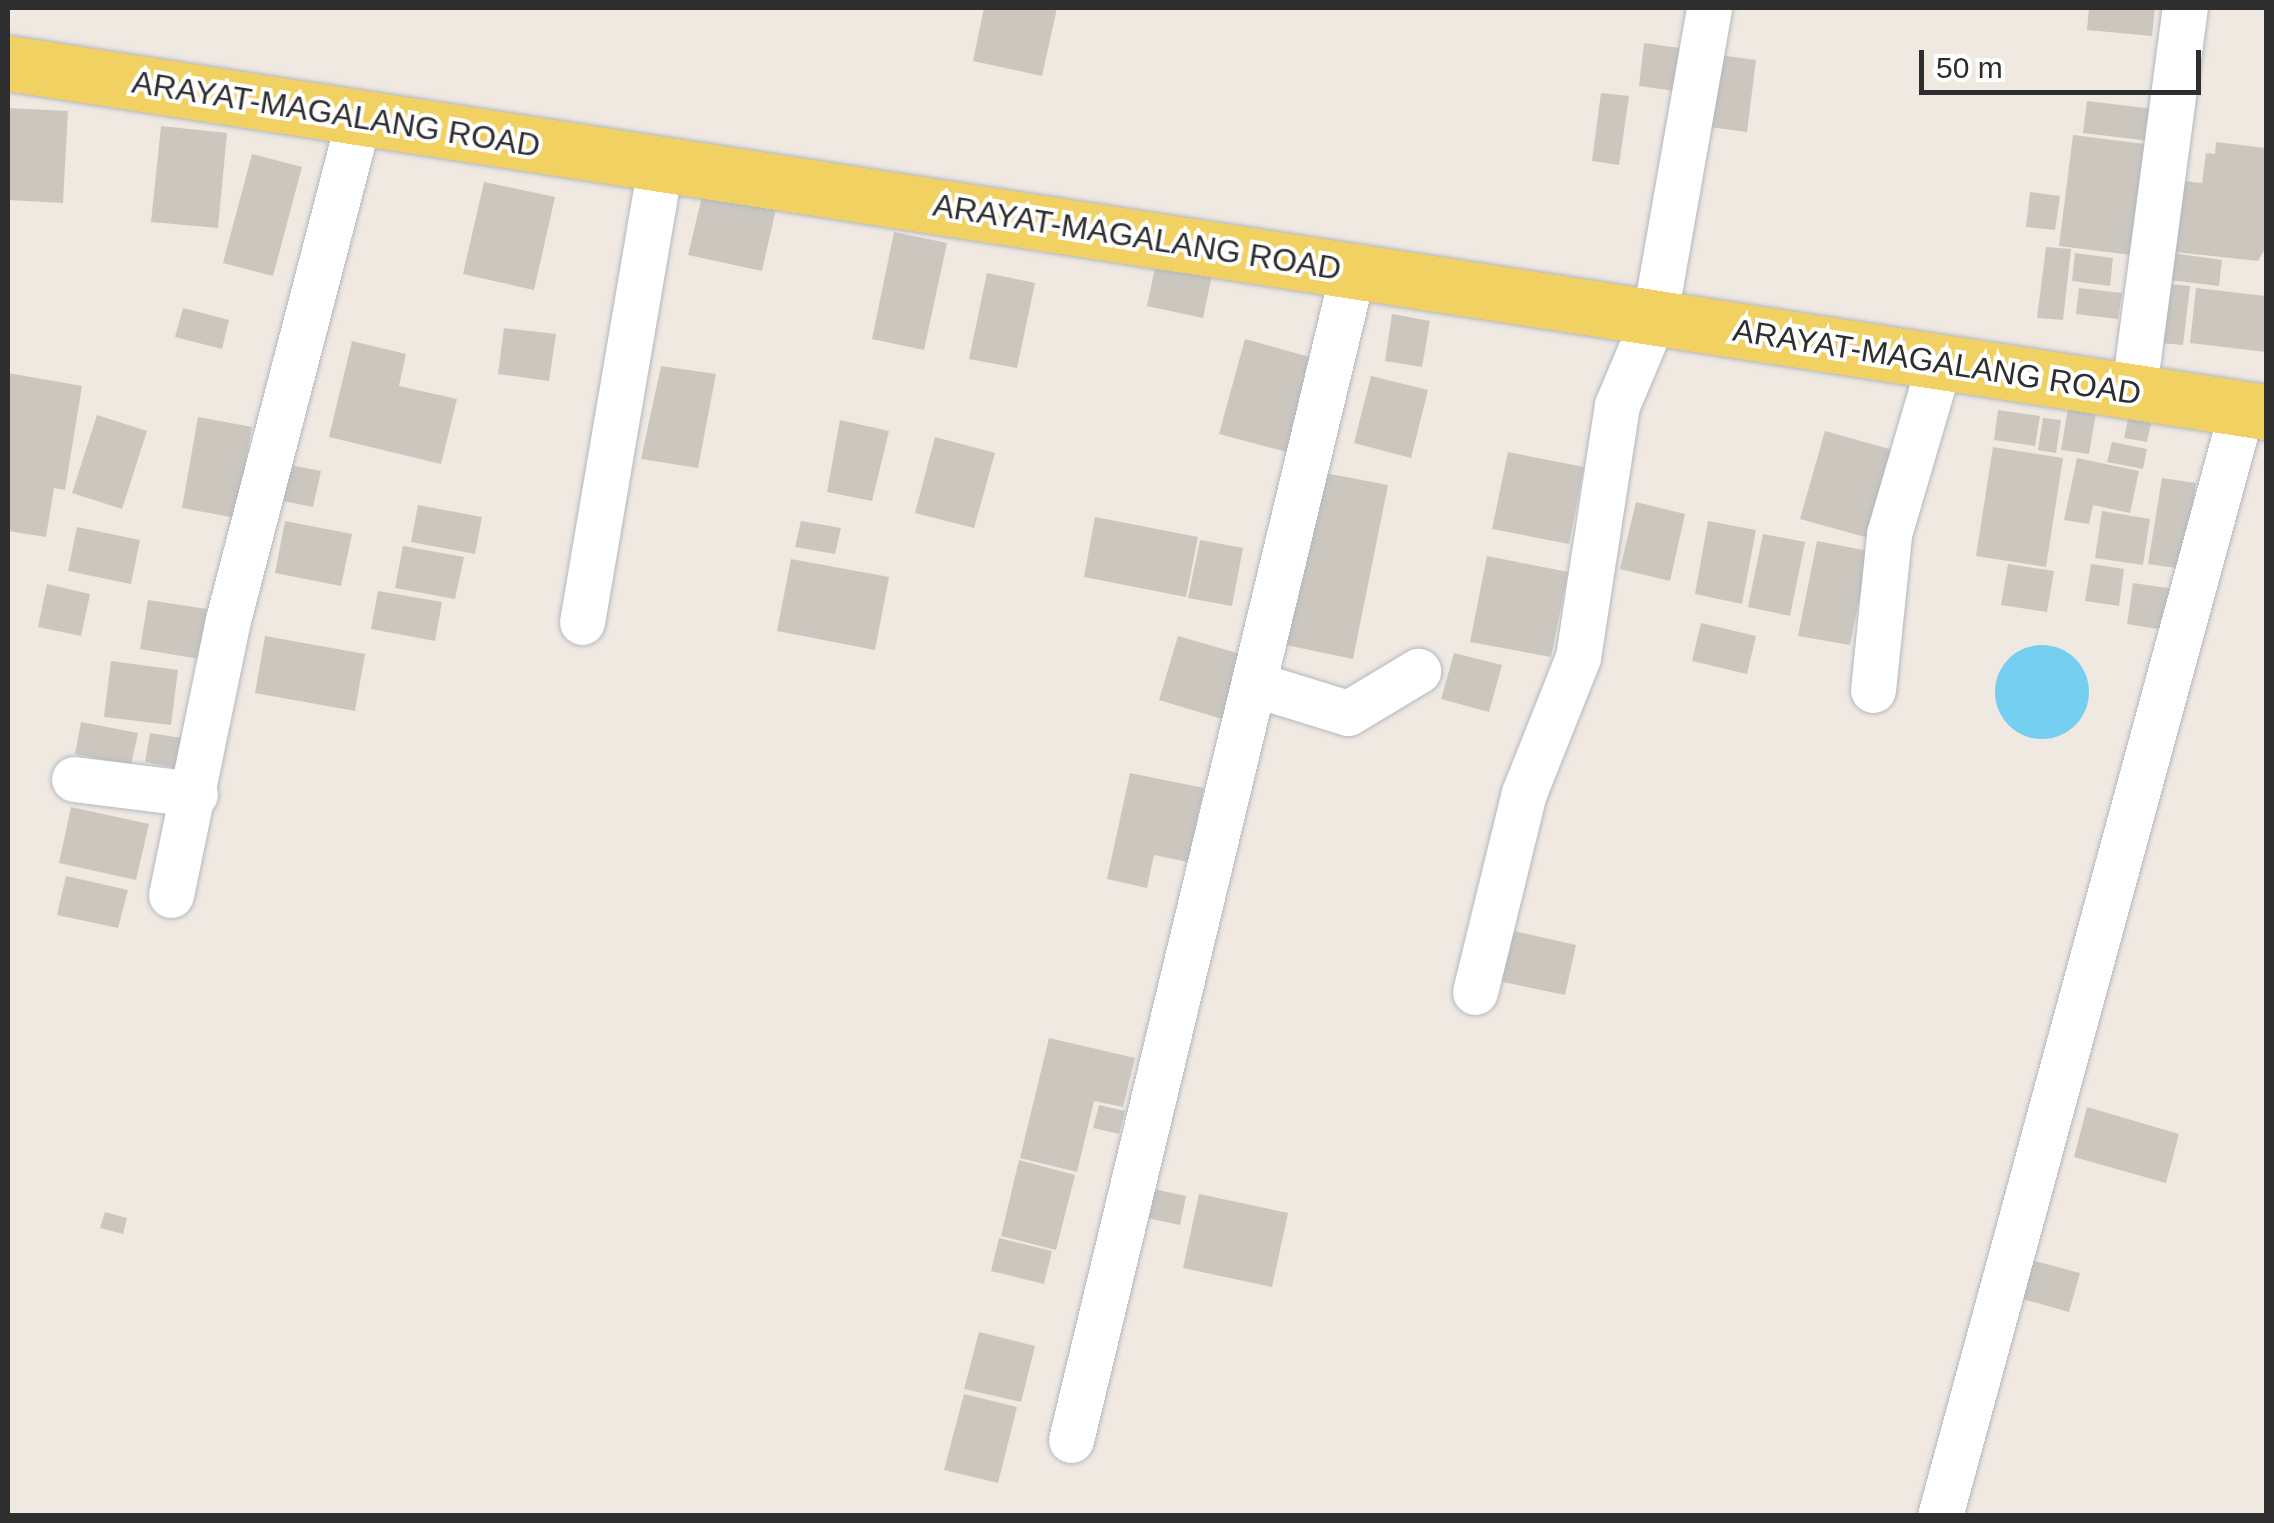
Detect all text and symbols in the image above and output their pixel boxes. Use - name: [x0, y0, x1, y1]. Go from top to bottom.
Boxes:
- scale bar: [1924, 30, 2206, 92]
- text: 50 m: [1936, 51, 2003, 84]
- street label: ARAYAT-MAGALANG ROAD: [129, 63, 543, 165]
- street label: ARAYAT-MAGALANG ROAD: [930, 186, 1344, 288]
- street label: ARAYAT-MAGALANG ROAD: [1730, 311, 2144, 413]

